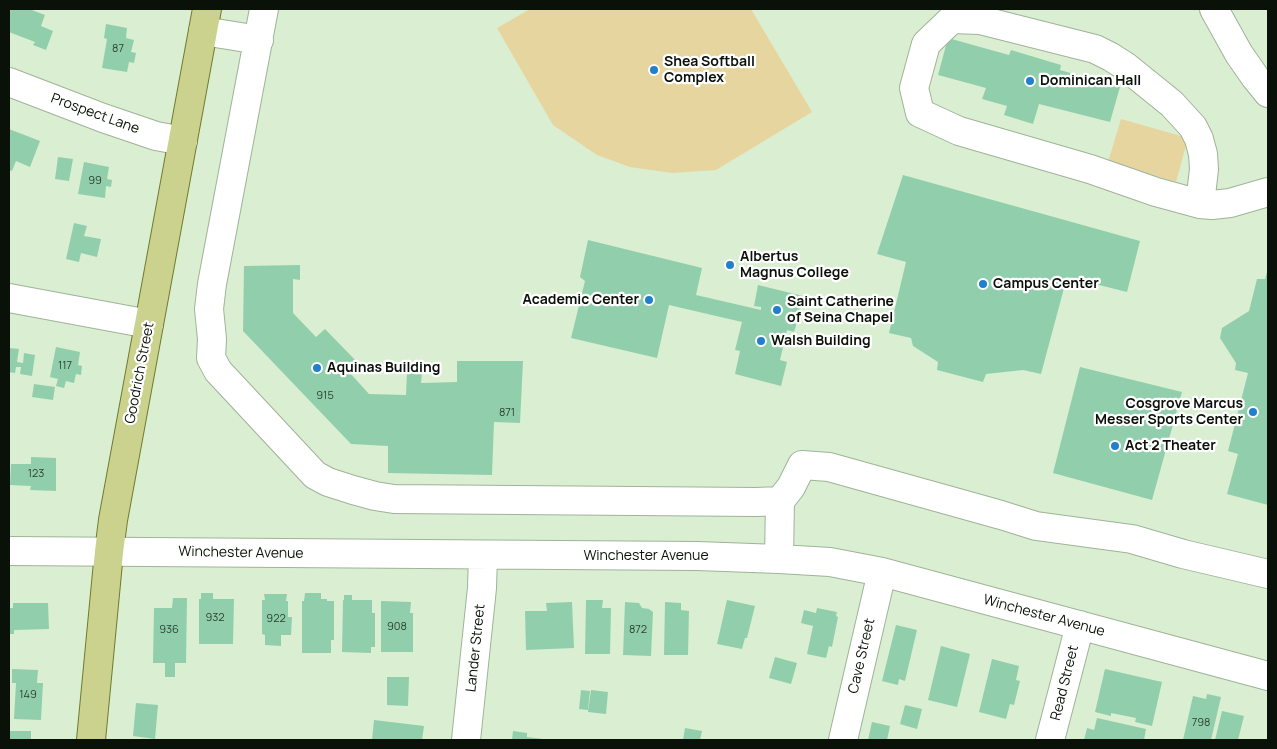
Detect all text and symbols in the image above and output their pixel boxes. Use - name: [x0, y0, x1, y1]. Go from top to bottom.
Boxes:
- house number: 87: [112, 42, 124, 56]
- place label: Shea Softball Complex: [664, 54, 755, 86]
- marker: Shea Softball Complex: [648, 64, 660, 76]
- place label: Dominican Hall: [1040, 73, 1141, 89]
- marker: Dominican Hall: [1024, 75, 1036, 87]
- street label: Prospect Lane: [48, 90, 142, 138]
- house number: 99: [88, 174, 102, 188]
- place label: Albertus Magnus College: [740, 249, 849, 282]
- marker: Albertus Magnus College: [724, 259, 736, 271]
- place label: Campus Center: [993, 276, 1099, 292]
- marker: Campus Center: [977, 278, 989, 290]
- place label: Academic Center: [522, 292, 639, 308]
- marker: Academic Center: [643, 294, 655, 306]
- place label: Saint Catherine of Seina Chapel: [787, 294, 894, 326]
- marker: Saint Catherine of Seina Chapel: [771, 304, 783, 316]
- street label: Goodrich Street: [122, 321, 158, 425]
- place label: Walsh Building: [771, 333, 871, 349]
- marker: Walsh Building: [755, 335, 767, 347]
- house number: 117: [58, 359, 72, 373]
- place label: Aquinas Building: [327, 360, 440, 376]
- marker: Aquinas Building: [311, 362, 323, 374]
- house number: 915: [316, 389, 334, 403]
- place label: Cosgrove Marcus Messer Sports Center: [1095, 396, 1243, 428]
- house number: 871: [499, 406, 515, 420]
- marker: Cosgrove Marcus Messer Sports Center: [1247, 406, 1259, 418]
- place label: Act 2 Theater: [1125, 438, 1216, 454]
- marker: Act 2 Theater: [1109, 440, 1121, 452]
- house number: 123: [28, 467, 44, 481]
- street label: Winchester Avenue: [178, 544, 304, 562]
- street label: Winchester Avenue: [583, 548, 709, 564]
- street label: Winchester Avenue: [981, 592, 1107, 640]
- street label: Lander Street: [463, 603, 489, 693]
- house number: 932: [205, 611, 225, 625]
- house number: 922: [266, 612, 286, 626]
- street label: Cave Street: [845, 617, 879, 695]
- house number: 908: [387, 620, 407, 634]
- house number: 936: [159, 623, 179, 637]
- house number: 872: [629, 623, 647, 637]
- street label: Read Street: [1048, 644, 1082, 722]
- house number: 149: [19, 688, 37, 702]
- house number: 798: [1192, 716, 1210, 730]

